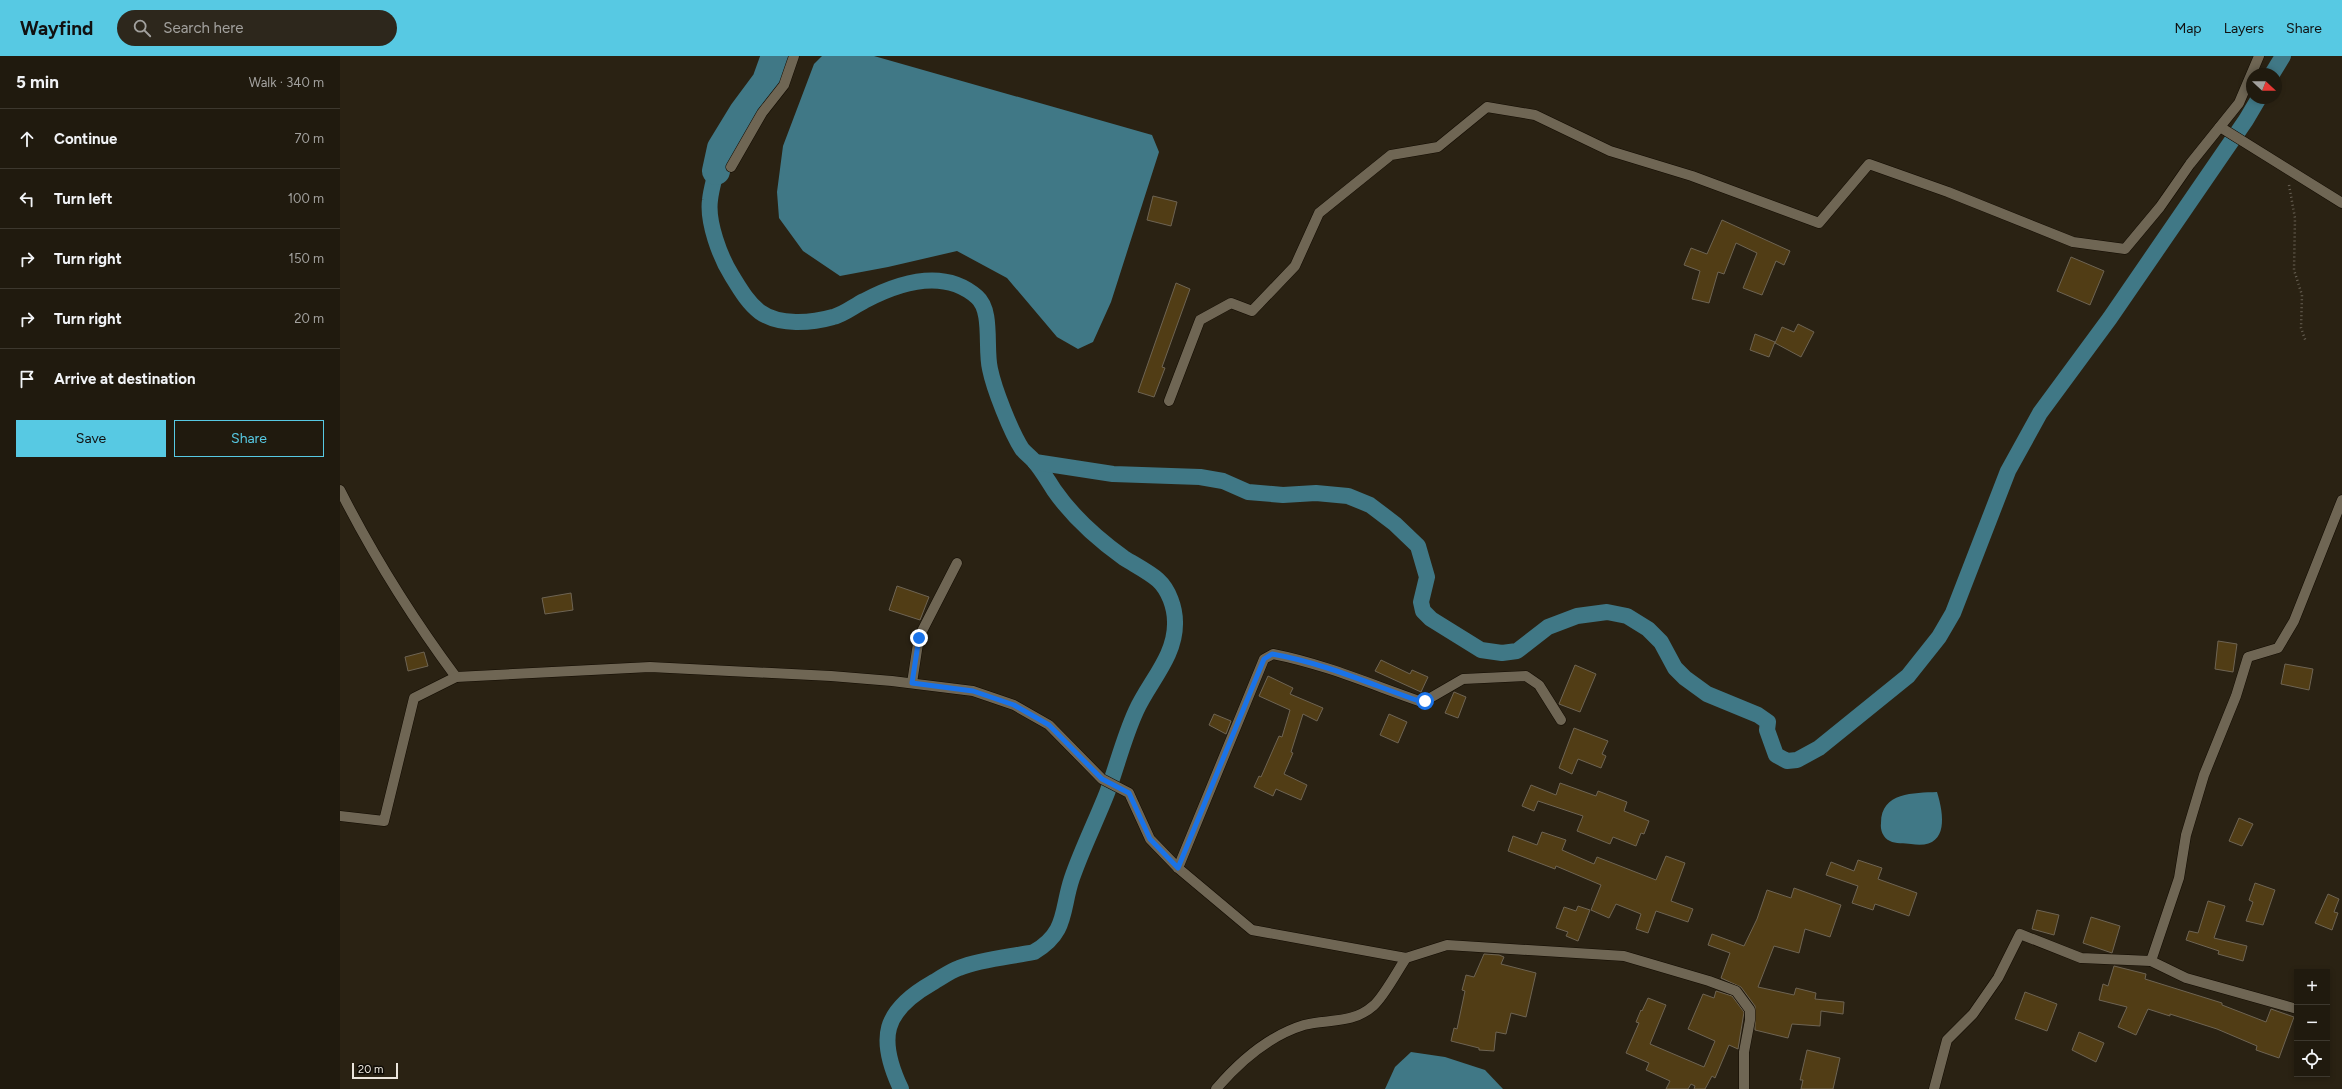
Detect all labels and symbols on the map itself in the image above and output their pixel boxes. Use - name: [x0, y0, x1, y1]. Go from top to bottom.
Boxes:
- north arrow: [2246, 68, 2282, 104]
- route end: [910, 629, 928, 647]
- route start: [1416, 692, 1434, 710]
- scale bar: [352, 1061, 398, 1080]

